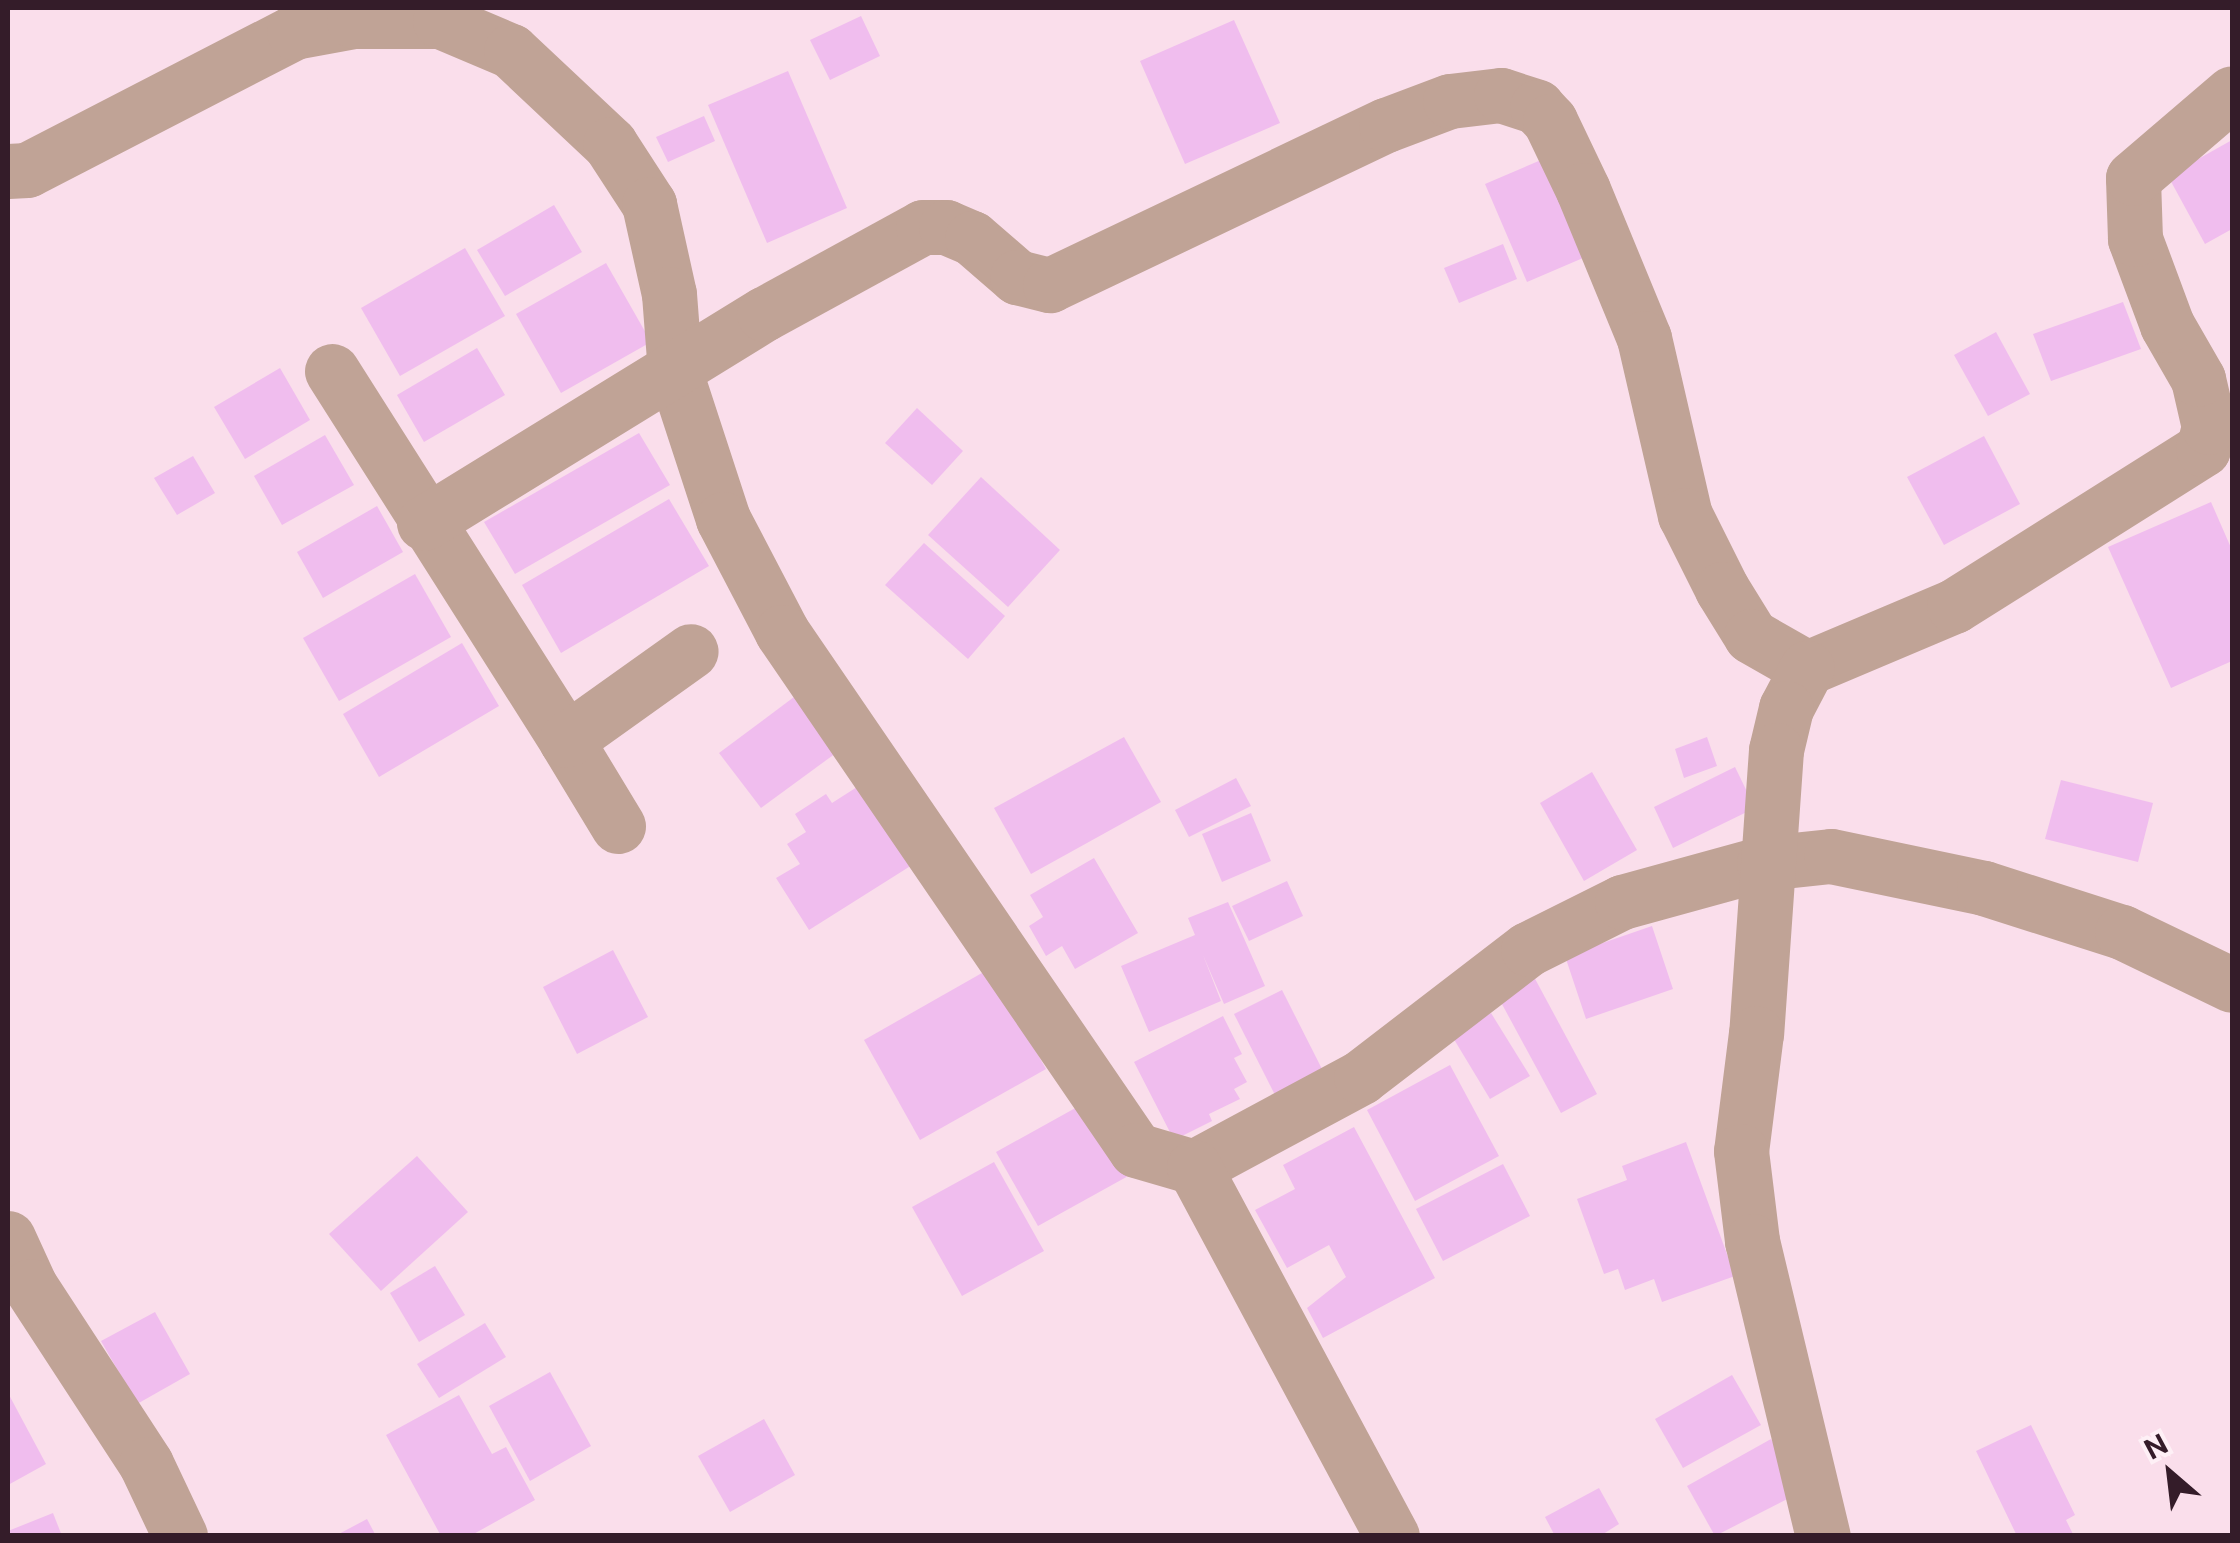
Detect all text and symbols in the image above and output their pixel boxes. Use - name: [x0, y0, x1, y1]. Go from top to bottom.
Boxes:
- north arrow: [2120, 1423, 2220, 1523]
- text: N: [2138, 1426, 2173, 1466]

